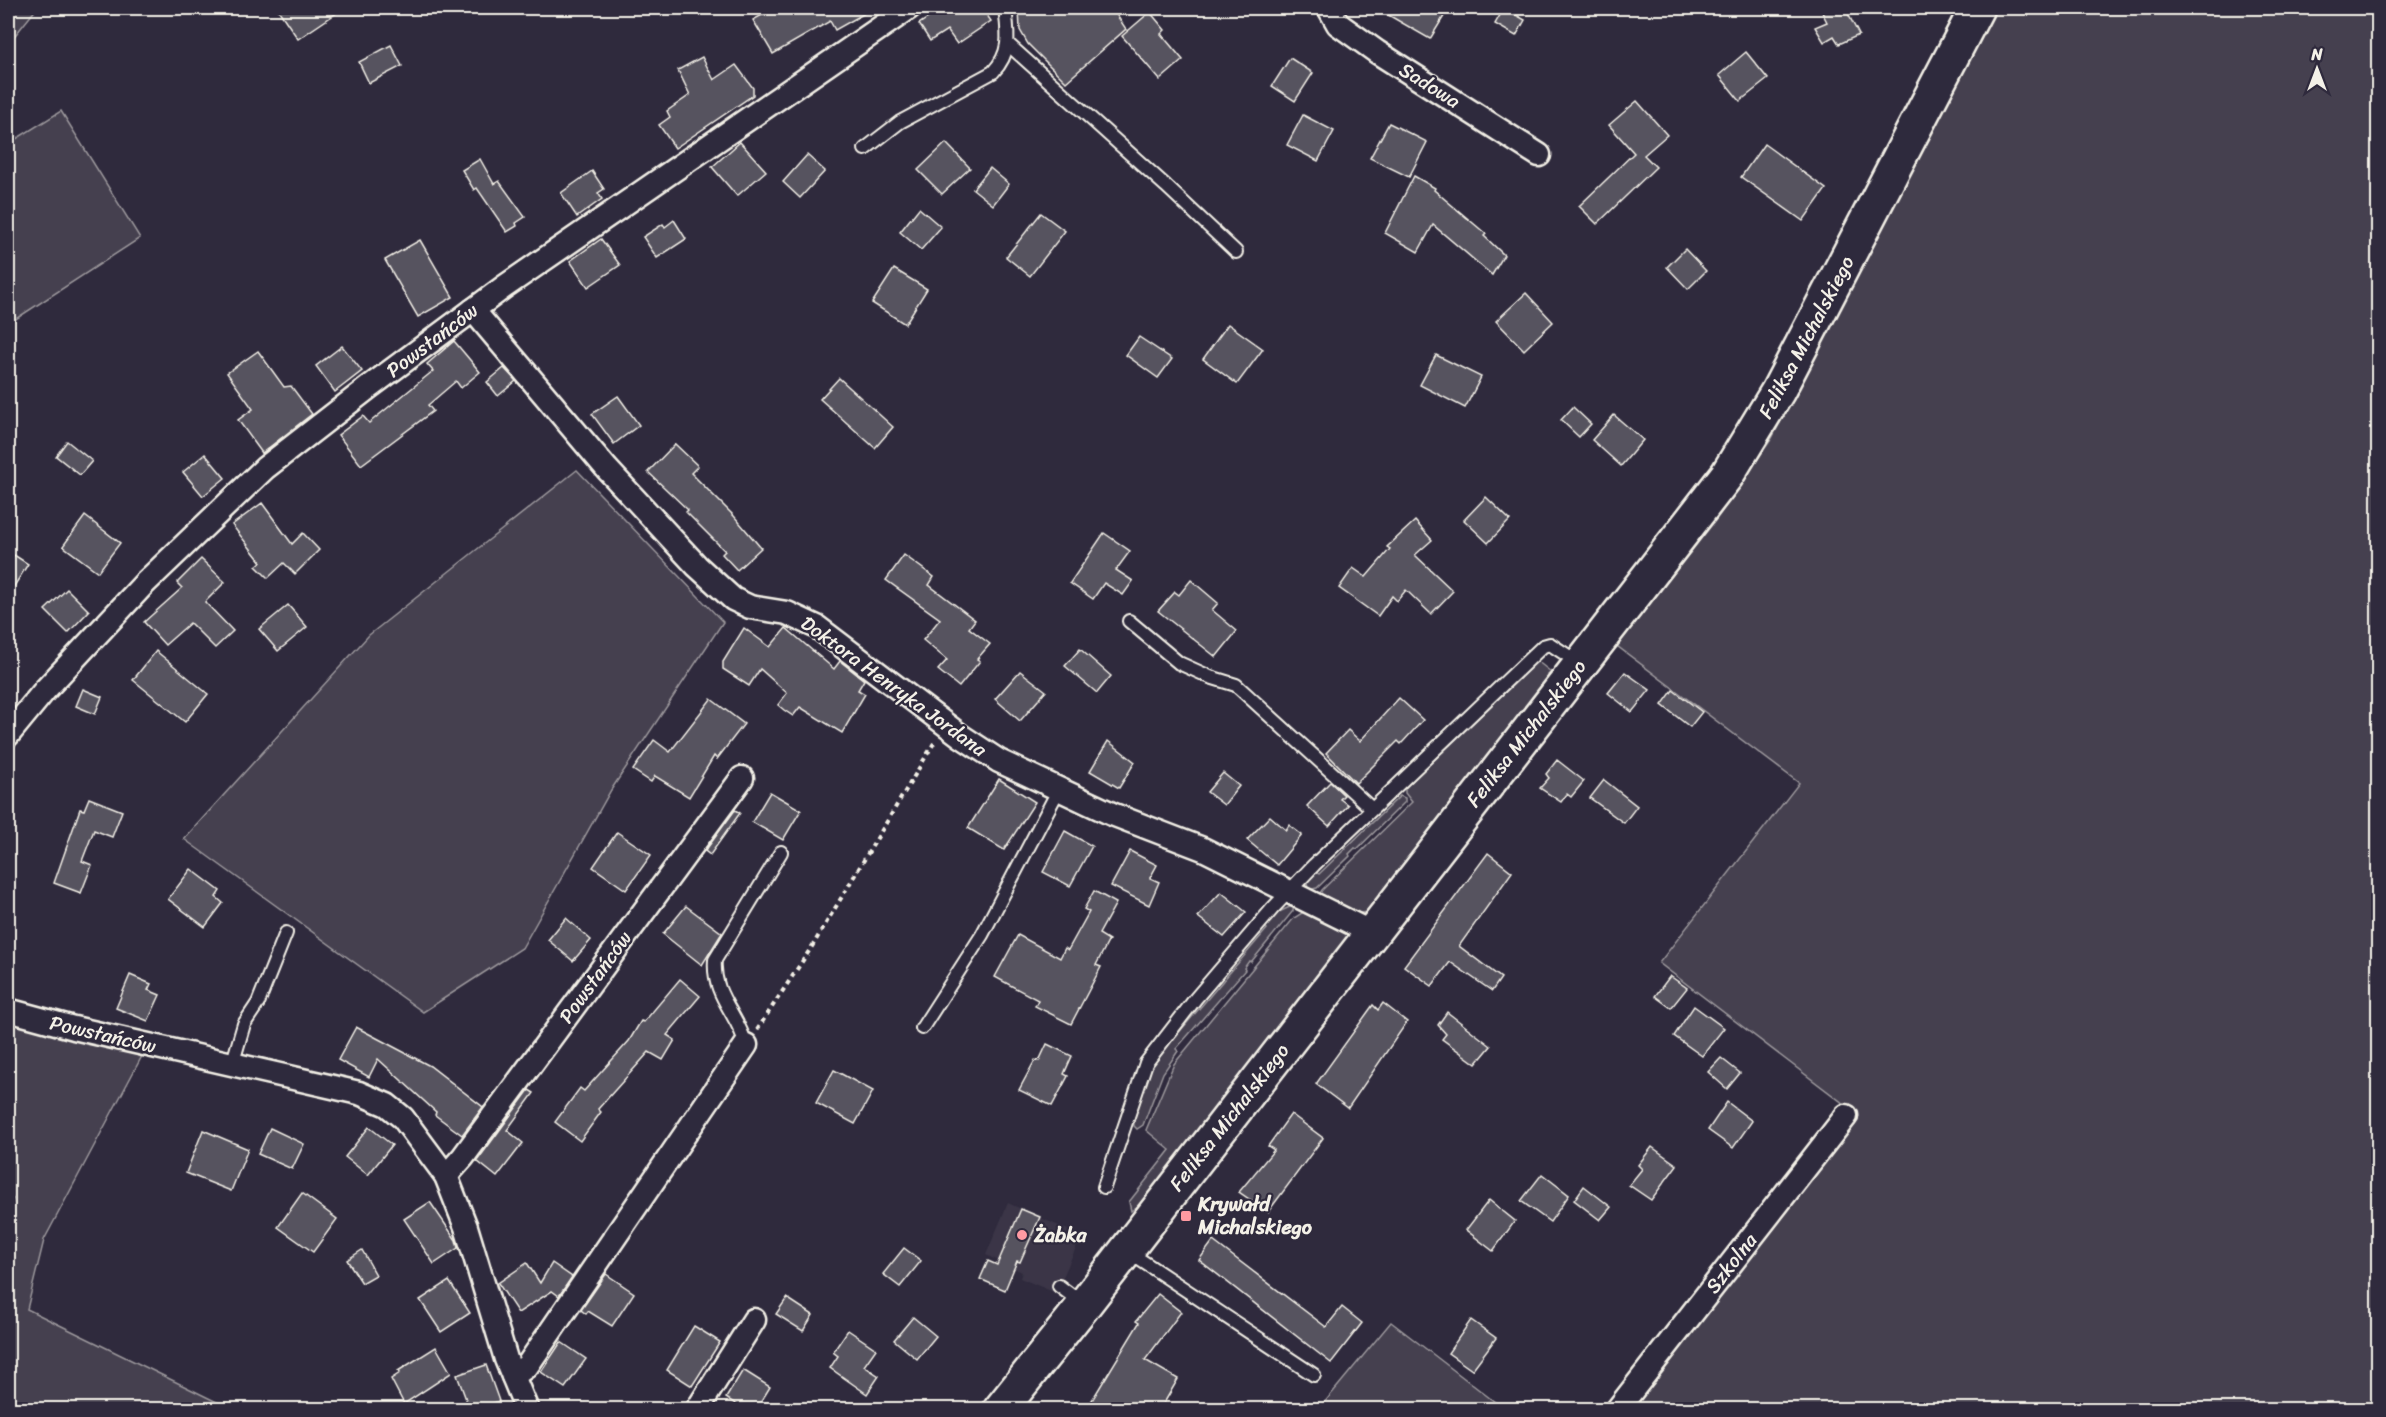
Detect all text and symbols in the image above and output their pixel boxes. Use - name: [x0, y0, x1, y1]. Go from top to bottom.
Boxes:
- north arrow: [2287, 39, 2347, 99]
- text: N: [2310, 40, 2323, 69]
- street label: Sadowa: [1392, 53, 1467, 118]
- street label: Feliksa Michalskiego: [1749, 249, 1864, 425]
- street label: Powstańców: [379, 294, 486, 387]
- street label: Doktora Henryka Jordana: [793, 607, 995, 767]
- street label: Feliksa Michalskiego: [1457, 651, 1596, 815]
- street label: Powstańców: [549, 923, 641, 1031]
- street label: Powstańców: [46, 1005, 160, 1064]
- street label: Feliksa Michalskiego: [1160, 1035, 1299, 1199]
- place label: Krywałd Michalskiego: [1197, 1187, 1313, 1245]
- marker: Krywałd Michalskiego: [1179, 1209, 1193, 1223]
- place label: Żabka: [1033, 1218, 1088, 1253]
- street label: Szkolna: [1696, 1224, 1767, 1301]
- marker: Żabka: [1015, 1228, 1029, 1242]

